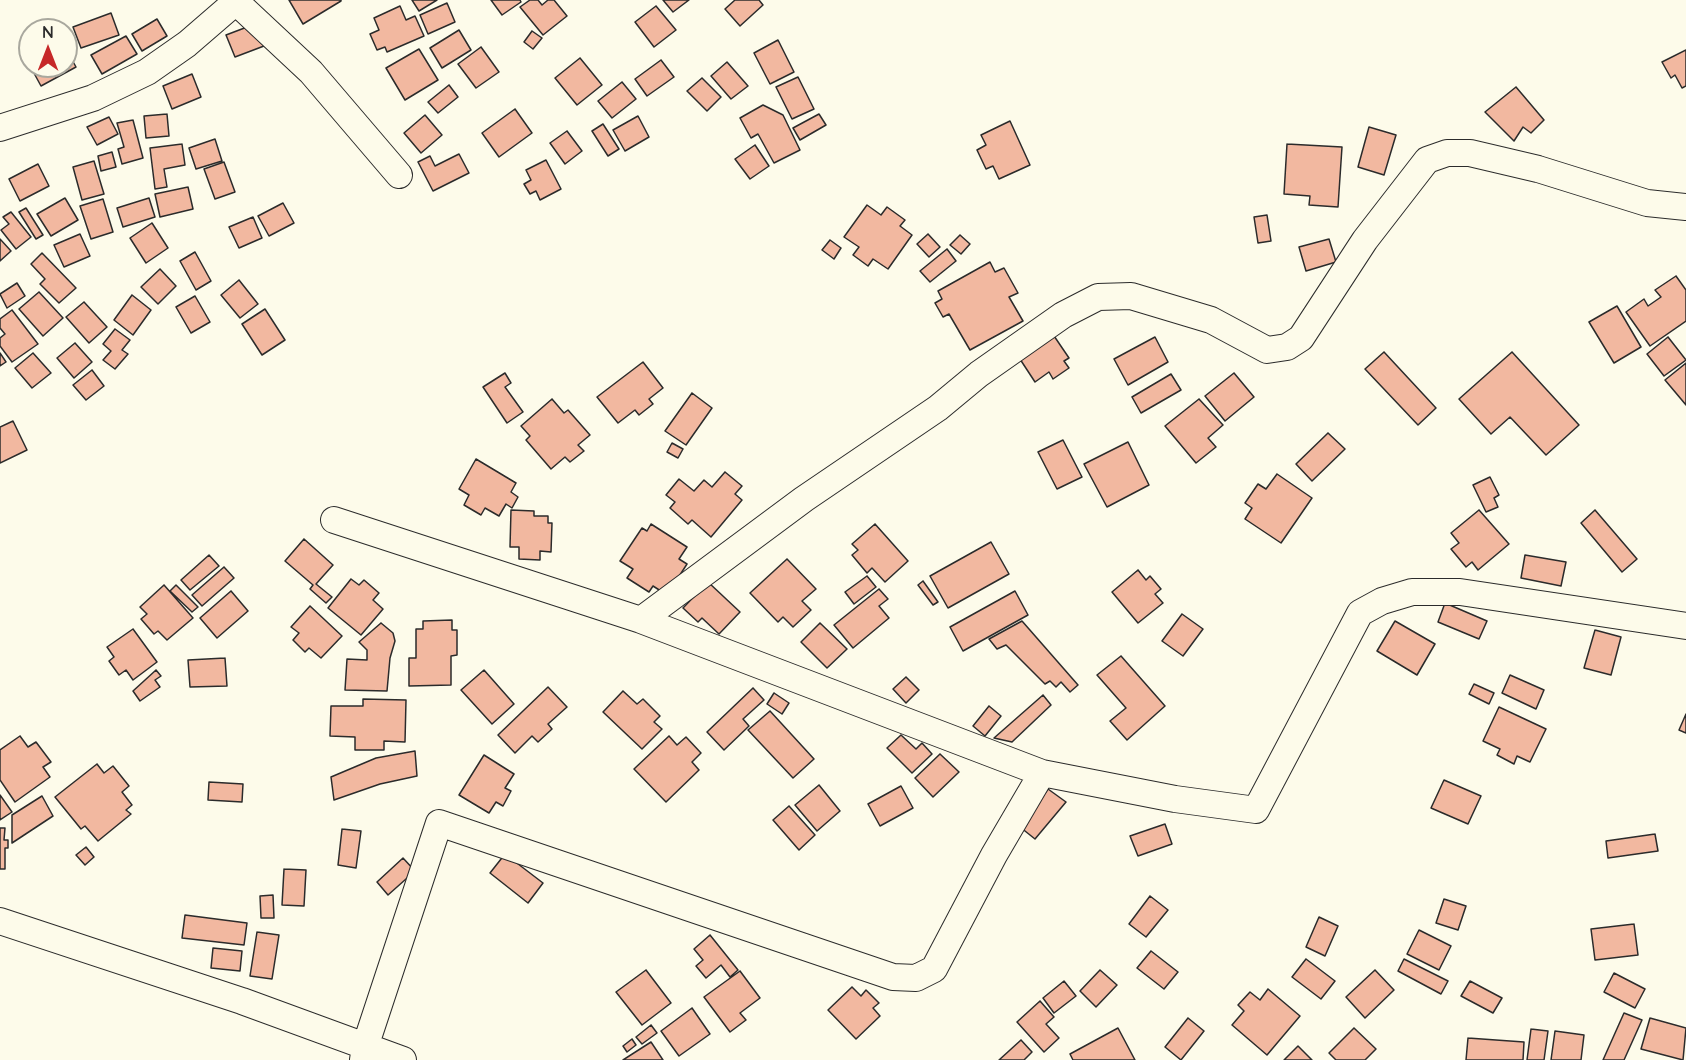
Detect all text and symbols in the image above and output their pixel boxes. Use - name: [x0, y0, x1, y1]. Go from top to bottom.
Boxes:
- north arrow: [18, 18, 78, 78]
- text: N: [42, 22, 54, 42]

